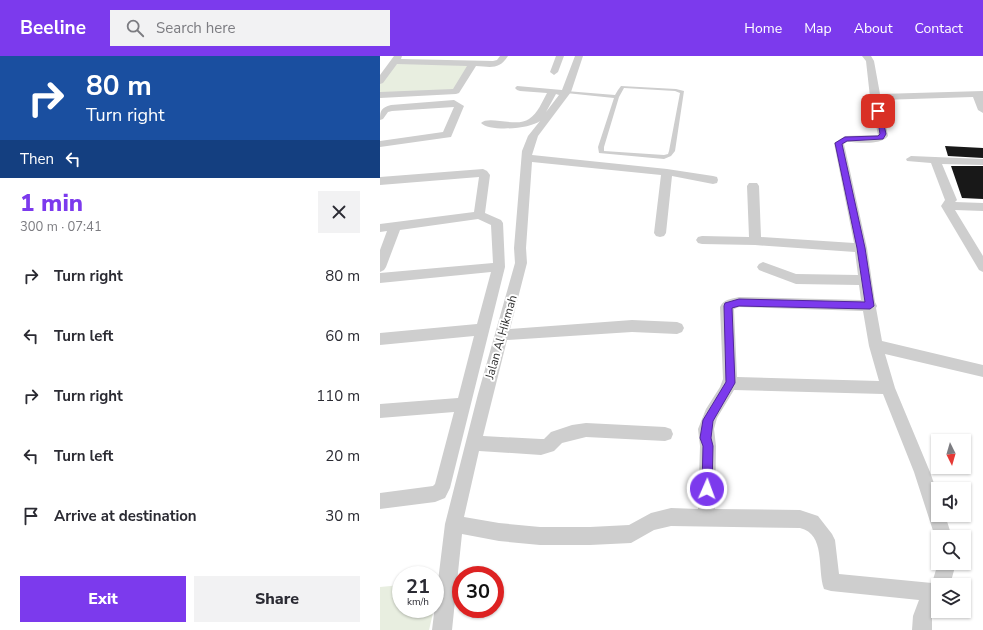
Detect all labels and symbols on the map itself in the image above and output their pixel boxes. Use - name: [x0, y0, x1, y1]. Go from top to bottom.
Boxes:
- pin: [861, 94, 895, 128]
- street label: Jalan Al Hikmah: [481, 293, 521, 382]
- north arrow: [931, 434, 971, 474]
- position arrow: [686, 468, 728, 510]
- speed limit sign: 30: [452, 566, 504, 618]

